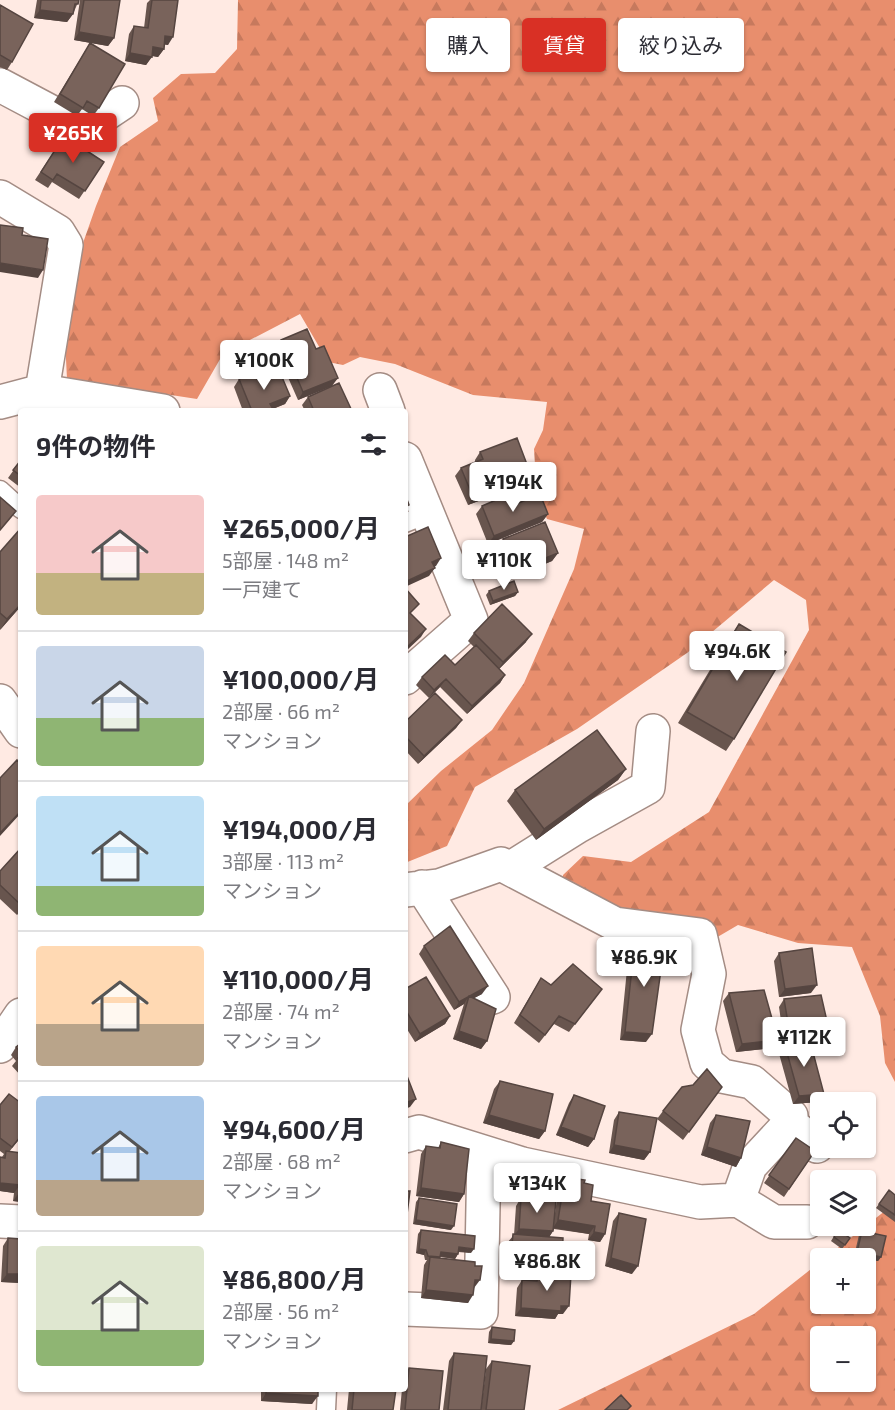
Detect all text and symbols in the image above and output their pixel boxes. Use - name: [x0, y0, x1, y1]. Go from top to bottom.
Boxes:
- chip: 購入: [426, 18, 510, 72]
- chip: 賃貸: [522, 18, 606, 72]
- chip: 絞り込み: [618, 18, 744, 72]
- pin: ¥265K: [31, 113, 115, 164]
- text: ¥265K: [43, 120, 103, 144]
- pin: ¥100K: [222, 340, 306, 391]
- text: ¥100K: [234, 347, 294, 371]
- icon: filters: [357, 428, 390, 461]
- text: 9件の物件: [36, 430, 155, 461]
- pin: ¥194K: [471, 462, 555, 513]
- text: ¥194K: [483, 469, 543, 493]
- text: ¥265,000/月: [222, 512, 380, 543]
- icon: home: [84, 519, 156, 591]
- pin: ¥110K: [462, 540, 546, 591]
- text: ¥110K: [476, 547, 532, 571]
- text: 5部屋 · 148 m²: [222, 548, 349, 572]
- text: 一戸建て: [222, 577, 302, 601]
- pin: ¥94.6K: [688, 631, 786, 682]
- text: ¥94.6K: [703, 638, 771, 662]
- text: ¥100,000/月: [222, 663, 379, 694]
- icon: home: [84, 670, 156, 742]
- text: 2部屋 · 66 m²: [222, 699, 340, 723]
- text: マンション: [222, 728, 322, 752]
- text: ¥194,000/月: [222, 813, 378, 844]
- icon: home: [84, 820, 156, 892]
- text: 3部屋 · 113 m²: [222, 849, 344, 873]
- text: マンション: [222, 878, 322, 902]
- pin: ¥86.9K: [595, 937, 693, 988]
- text: ¥86.9K: [611, 944, 677, 968]
- text: ¥110,000/月: [222, 963, 374, 994]
- icon: home: [84, 970, 156, 1042]
- text: 2部屋 · 74 m²: [222, 999, 340, 1023]
- pin: ¥112K: [762, 1017, 846, 1068]
- text: ¥112K: [777, 1024, 831, 1048]
- text: マンション: [222, 1028, 322, 1052]
- map controls: [810, 1092, 876, 1392]
- button: locate: [810, 1092, 876, 1158]
- text: ¥94,600/月: [222, 1113, 366, 1144]
- icon: home: [84, 1120, 156, 1192]
- text: 2部屋 · 68 m²: [222, 1149, 341, 1173]
- pin: ¥134K: [495, 1163, 579, 1214]
- text: ¥134K: [508, 1170, 566, 1194]
- button: layers: [810, 1170, 876, 1236]
- text: マンション: [222, 1178, 322, 1202]
- pin: ¥86.8K: [498, 1241, 596, 1292]
- text: ¥86.8K: [513, 1248, 581, 1272]
- button: +: [810, 1248, 876, 1314]
- text: ¥86,800/月: [222, 1263, 366, 1294]
- icon: home: [84, 1270, 156, 1342]
- text: 2部屋 · 56 m²: [222, 1299, 339, 1323]
- button: −: [810, 1326, 876, 1392]
- text: マンション: [222, 1328, 322, 1352]

